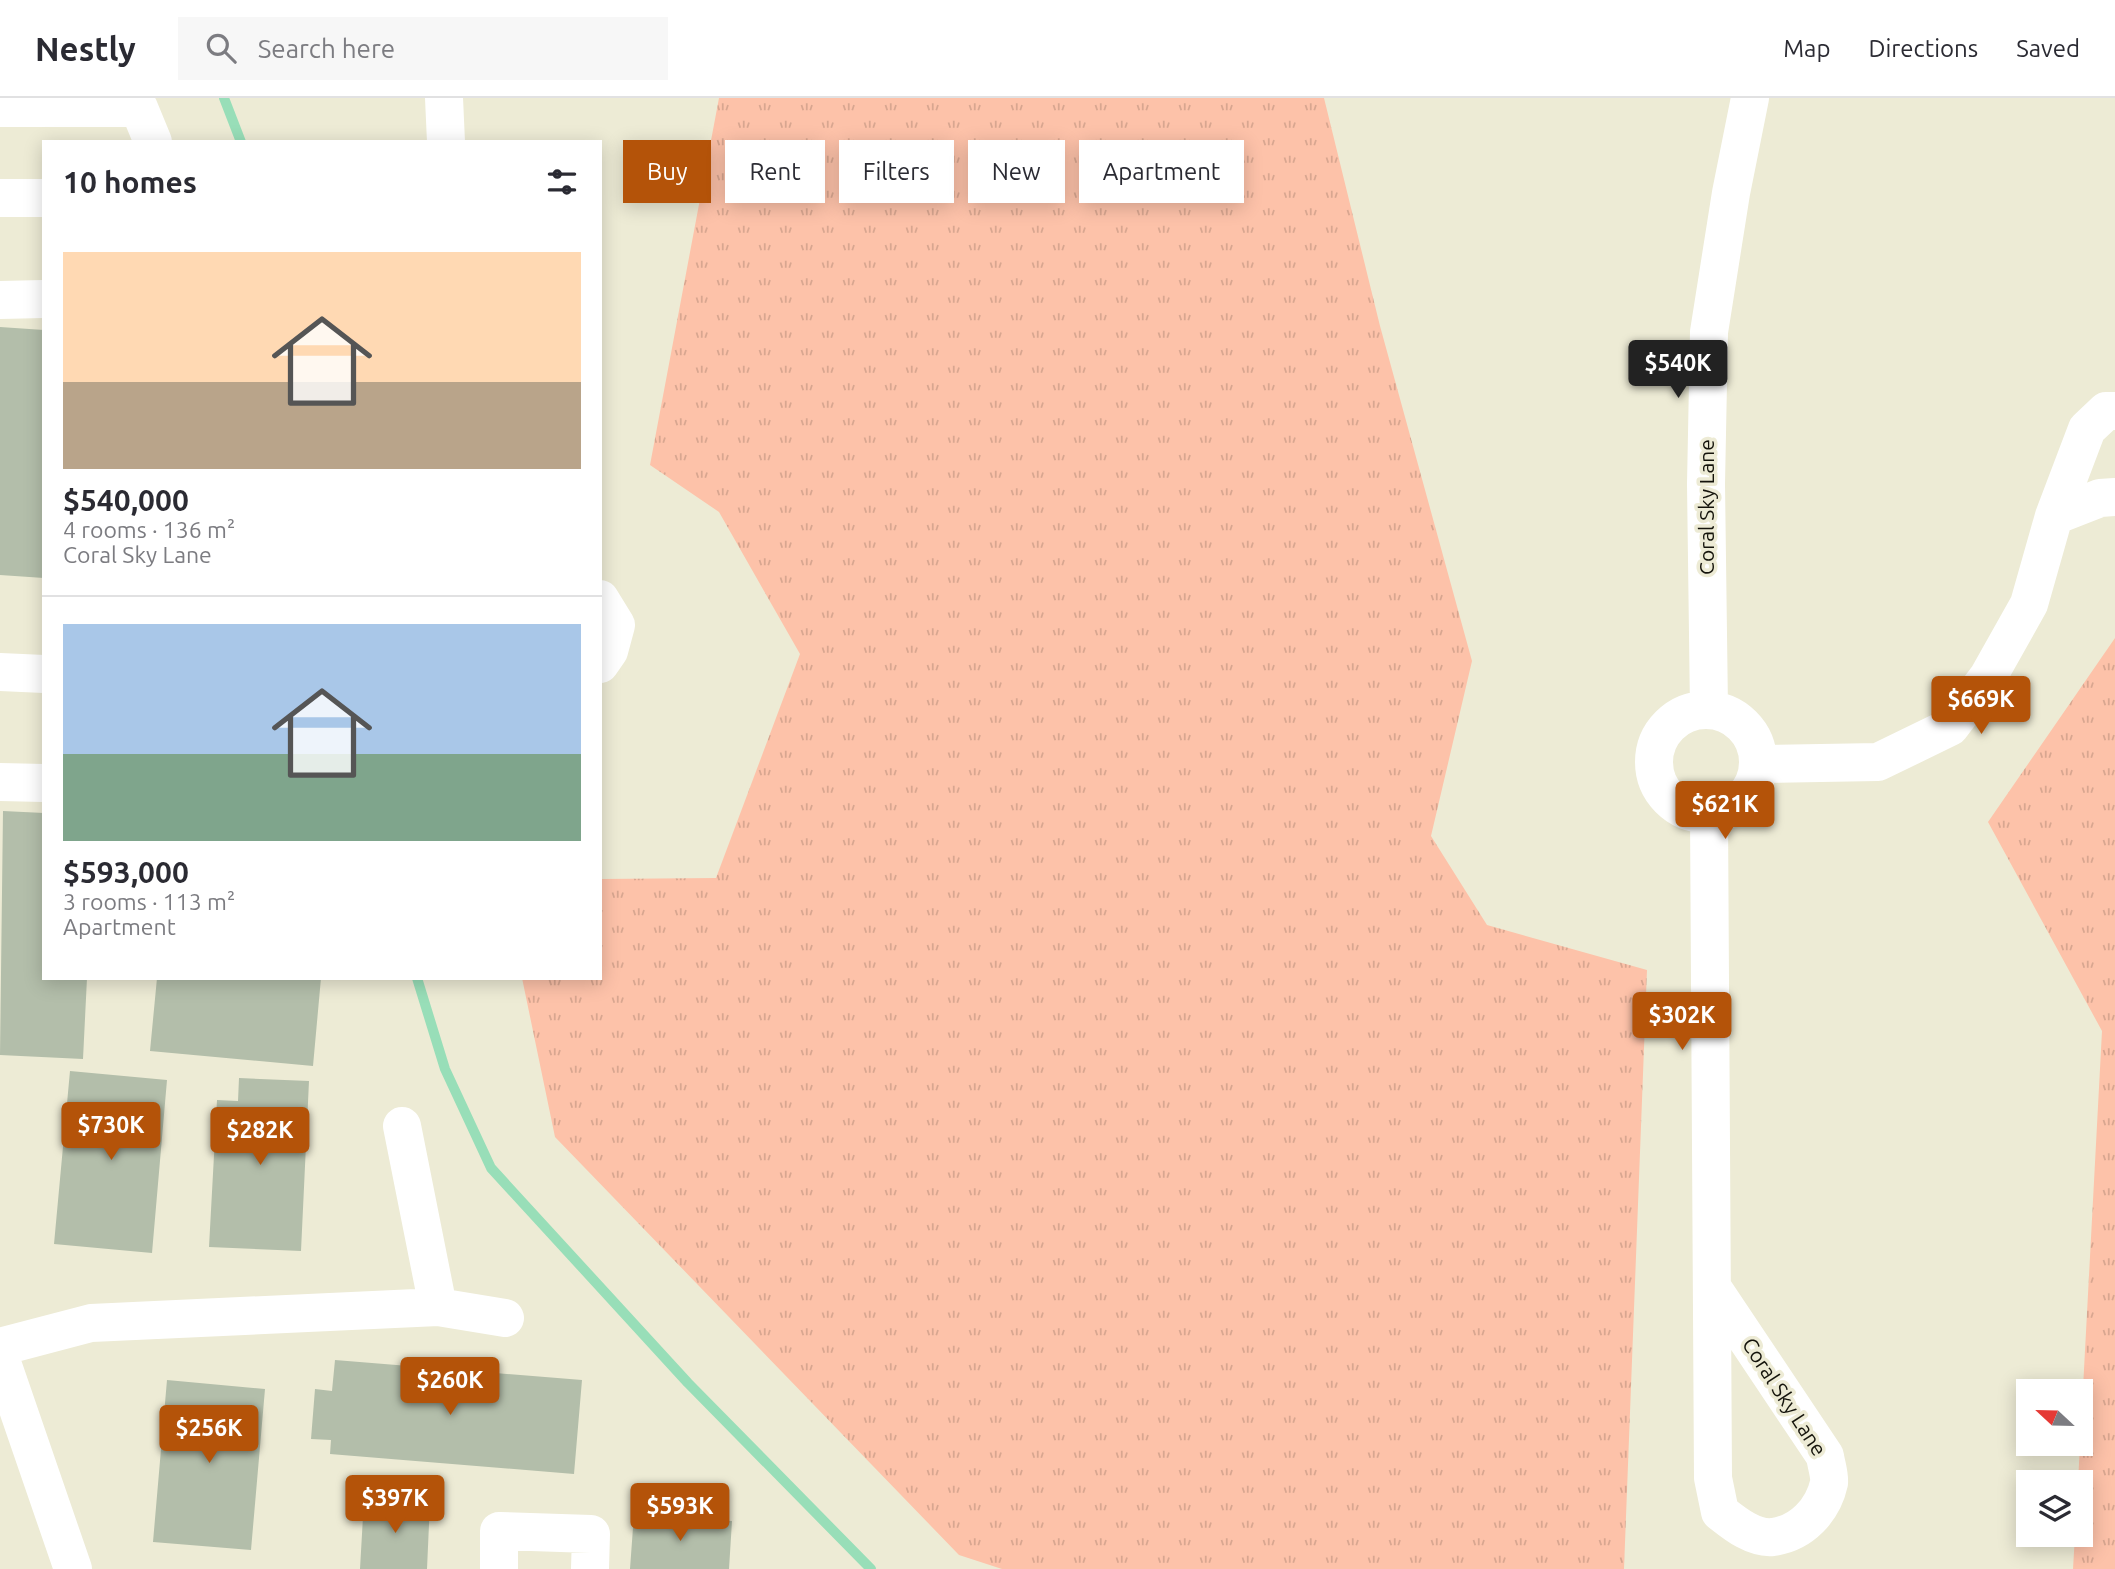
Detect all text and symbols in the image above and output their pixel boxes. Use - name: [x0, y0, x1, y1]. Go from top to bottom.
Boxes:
- search box: [178, 17, 668, 80]
- icon: search: [202, 29, 240, 67]
- text: Nestly: [35, 30, 136, 67]
- text: Search here: [258, 34, 395, 63]
- text: Map: [1783, 35, 1830, 62]
- text: Directions: [1868, 35, 1978, 62]
- text: Saved: [2016, 35, 2080, 62]
- chip: Buy: [623, 140, 711, 203]
- chip: Rent: [725, 140, 825, 203]
- chip: Filters: [839, 140, 954, 203]
- chip: New: [968, 140, 1065, 203]
- chip: Apartment: [1079, 140, 1244, 203]
- icon: filters: [543, 163, 581, 201]
- text: 10 homes: [63, 165, 197, 199]
- icon: home: [259, 298, 385, 424]
- pin: $540K: [1629, 341, 1727, 400]
- text: $540K: [1644, 350, 1712, 375]
- street label: Coral Sky Lane: [1694, 439, 1718, 575]
- text: $540,000: [63, 483, 189, 517]
- text: 4 rooms · 136 m²: [63, 517, 235, 542]
- text: Coral Sky Lane: [63, 542, 212, 567]
- icon: home: [259, 670, 385, 796]
- pin: $669K: [1932, 676, 2030, 736]
- text: $669K: [1947, 686, 2015, 711]
- pin: $621K: [1676, 782, 1774, 841]
- text: $621K: [1691, 791, 1759, 816]
- text: $593,000: [63, 855, 189, 889]
- text: 3 rooms · 113 m²: [63, 889, 235, 914]
- text: Apartment: [63, 914, 176, 939]
- pin: $302K: [1633, 992, 1731, 1052]
- text: $302K: [1648, 1002, 1716, 1027]
- pin: $730K: [62, 1102, 160, 1162]
- pin: $282K: [211, 1108, 309, 1167]
- text: $730K: [77, 1112, 145, 1137]
- text: $282K: [226, 1117, 294, 1142]
- street label: Coral Sky Lane: [1738, 1333, 1832, 1460]
- pin: $260K: [401, 1358, 499, 1417]
- text: $260K: [416, 1367, 484, 1392]
- north arrow: [2016, 1379, 2093, 1456]
- map controls: [2016, 1379, 2093, 1547]
- pin: $256K: [160, 1406, 258, 1465]
- text: $256K: [175, 1415, 243, 1440]
- button: layers: [2016, 1470, 2093, 1547]
- pin: $397K: [346, 1476, 444, 1535]
- pin: $593K: [631, 1484, 729, 1543]
- text: $397K: [361, 1485, 429, 1510]
- text: $593K: [646, 1493, 714, 1518]

